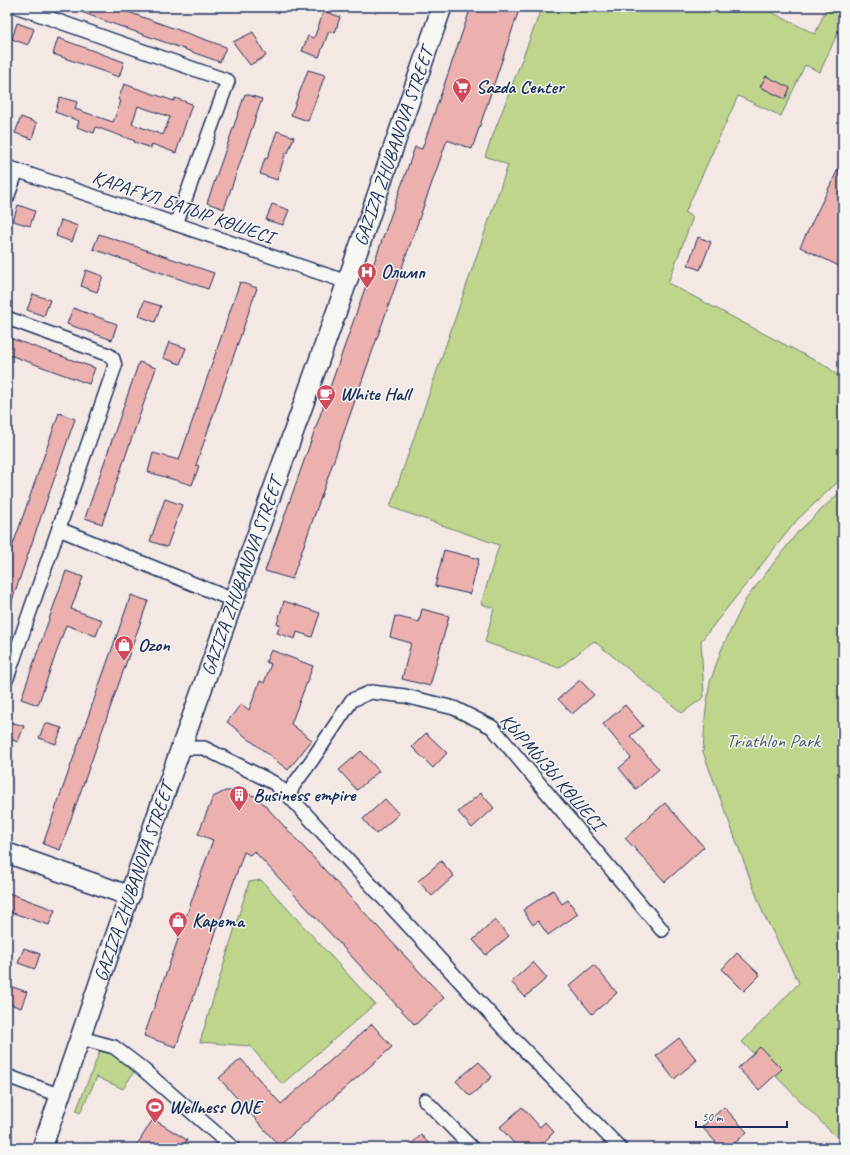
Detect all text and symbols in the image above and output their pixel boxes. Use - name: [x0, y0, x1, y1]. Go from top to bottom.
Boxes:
- street label: GAZIZA ZHUBANOVA STREET: [348, 40, 441, 249]
- place label: Sazda Center: [476, 75, 566, 99]
- supermarket icon: Sazda Center: [451, 76, 473, 104]
- street label: ҚАРАҒҰЛ БАТЫР КӨШЕСІ: [89, 165, 281, 251]
- place label: Олимп: [381, 260, 426, 284]
- hospital icon: Олимп: [356, 261, 378, 289]
- place label: White Hall: [340, 382, 413, 406]
- cafe icon: White Hall: [315, 383, 337, 411]
- street label: GAZIZA ZHUBANOVA STREET: [196, 470, 290, 679]
- place label: Ozon: [138, 633, 170, 657]
- shop icon: Ozon: [113, 634, 135, 662]
- street label: ҚЫРМЫЗЫ КӨШЕСІ: [495, 709, 612, 839]
- park label: Triathlon Park: [726, 729, 822, 753]
- street label: GAZIZA ZHUBANOVA STREET: [89, 775, 181, 985]
- place label: Business empire: [253, 783, 357, 807]
- building icon: Business empire: [228, 784, 250, 812]
- place label: Карета: [192, 909, 246, 933]
- shop icon: Карета: [167, 910, 189, 938]
- place label: Wellness ONE: [169, 1095, 264, 1119]
- sports icon: Wellness ONE: [144, 1096, 166, 1124]
- scale bar: [696, 1103, 787, 1129]
- text: 50 m: [702, 1109, 724, 1125]

